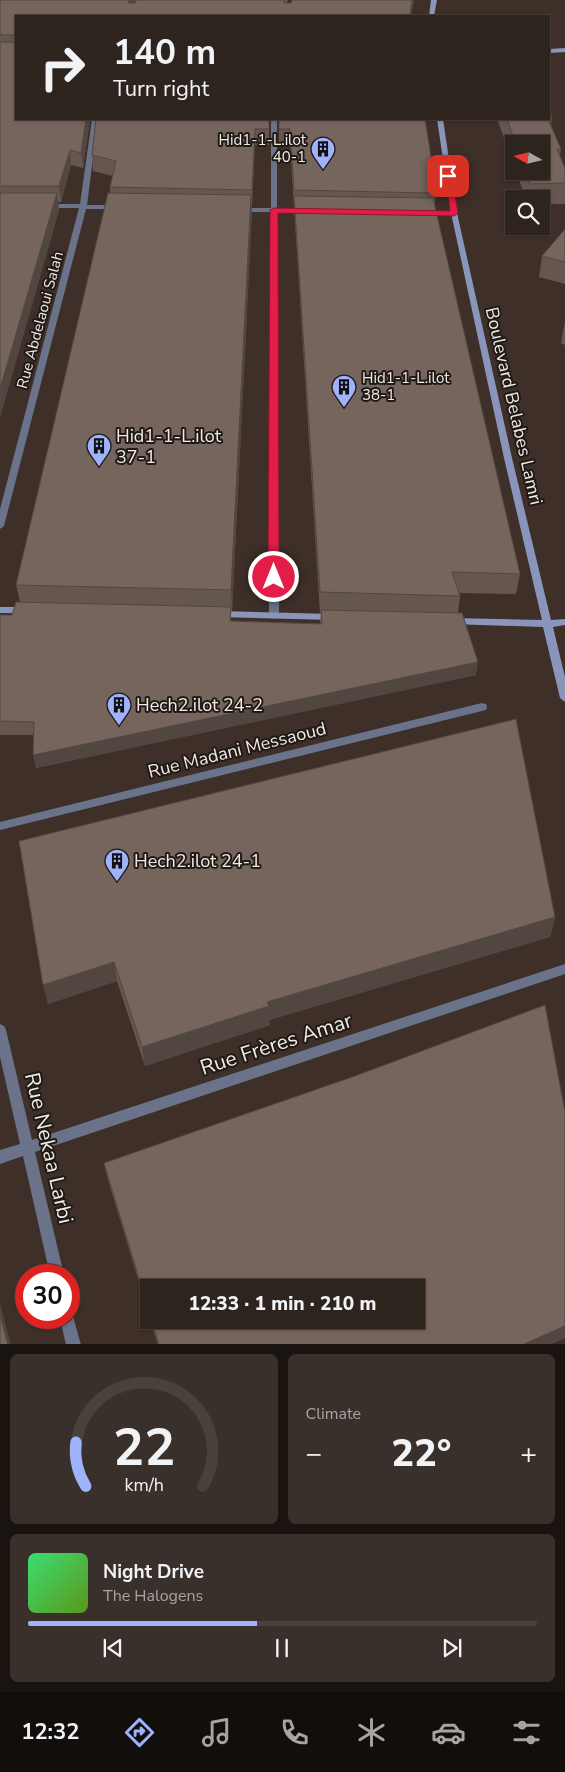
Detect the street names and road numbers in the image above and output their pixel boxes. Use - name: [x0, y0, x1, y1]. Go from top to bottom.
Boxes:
- street label: Rue Abdelaoui Salah: [12, 249, 68, 391]
- street label: Boulevard Belabes Lamri: [480, 305, 548, 507]
- street label: Rue Madani Messaoud: [145, 716, 329, 784]
- street label: Rue Frères Amar: [196, 1006, 356, 1082]
- street label: Rue Nekaa Larbi: [18, 1070, 80, 1226]

